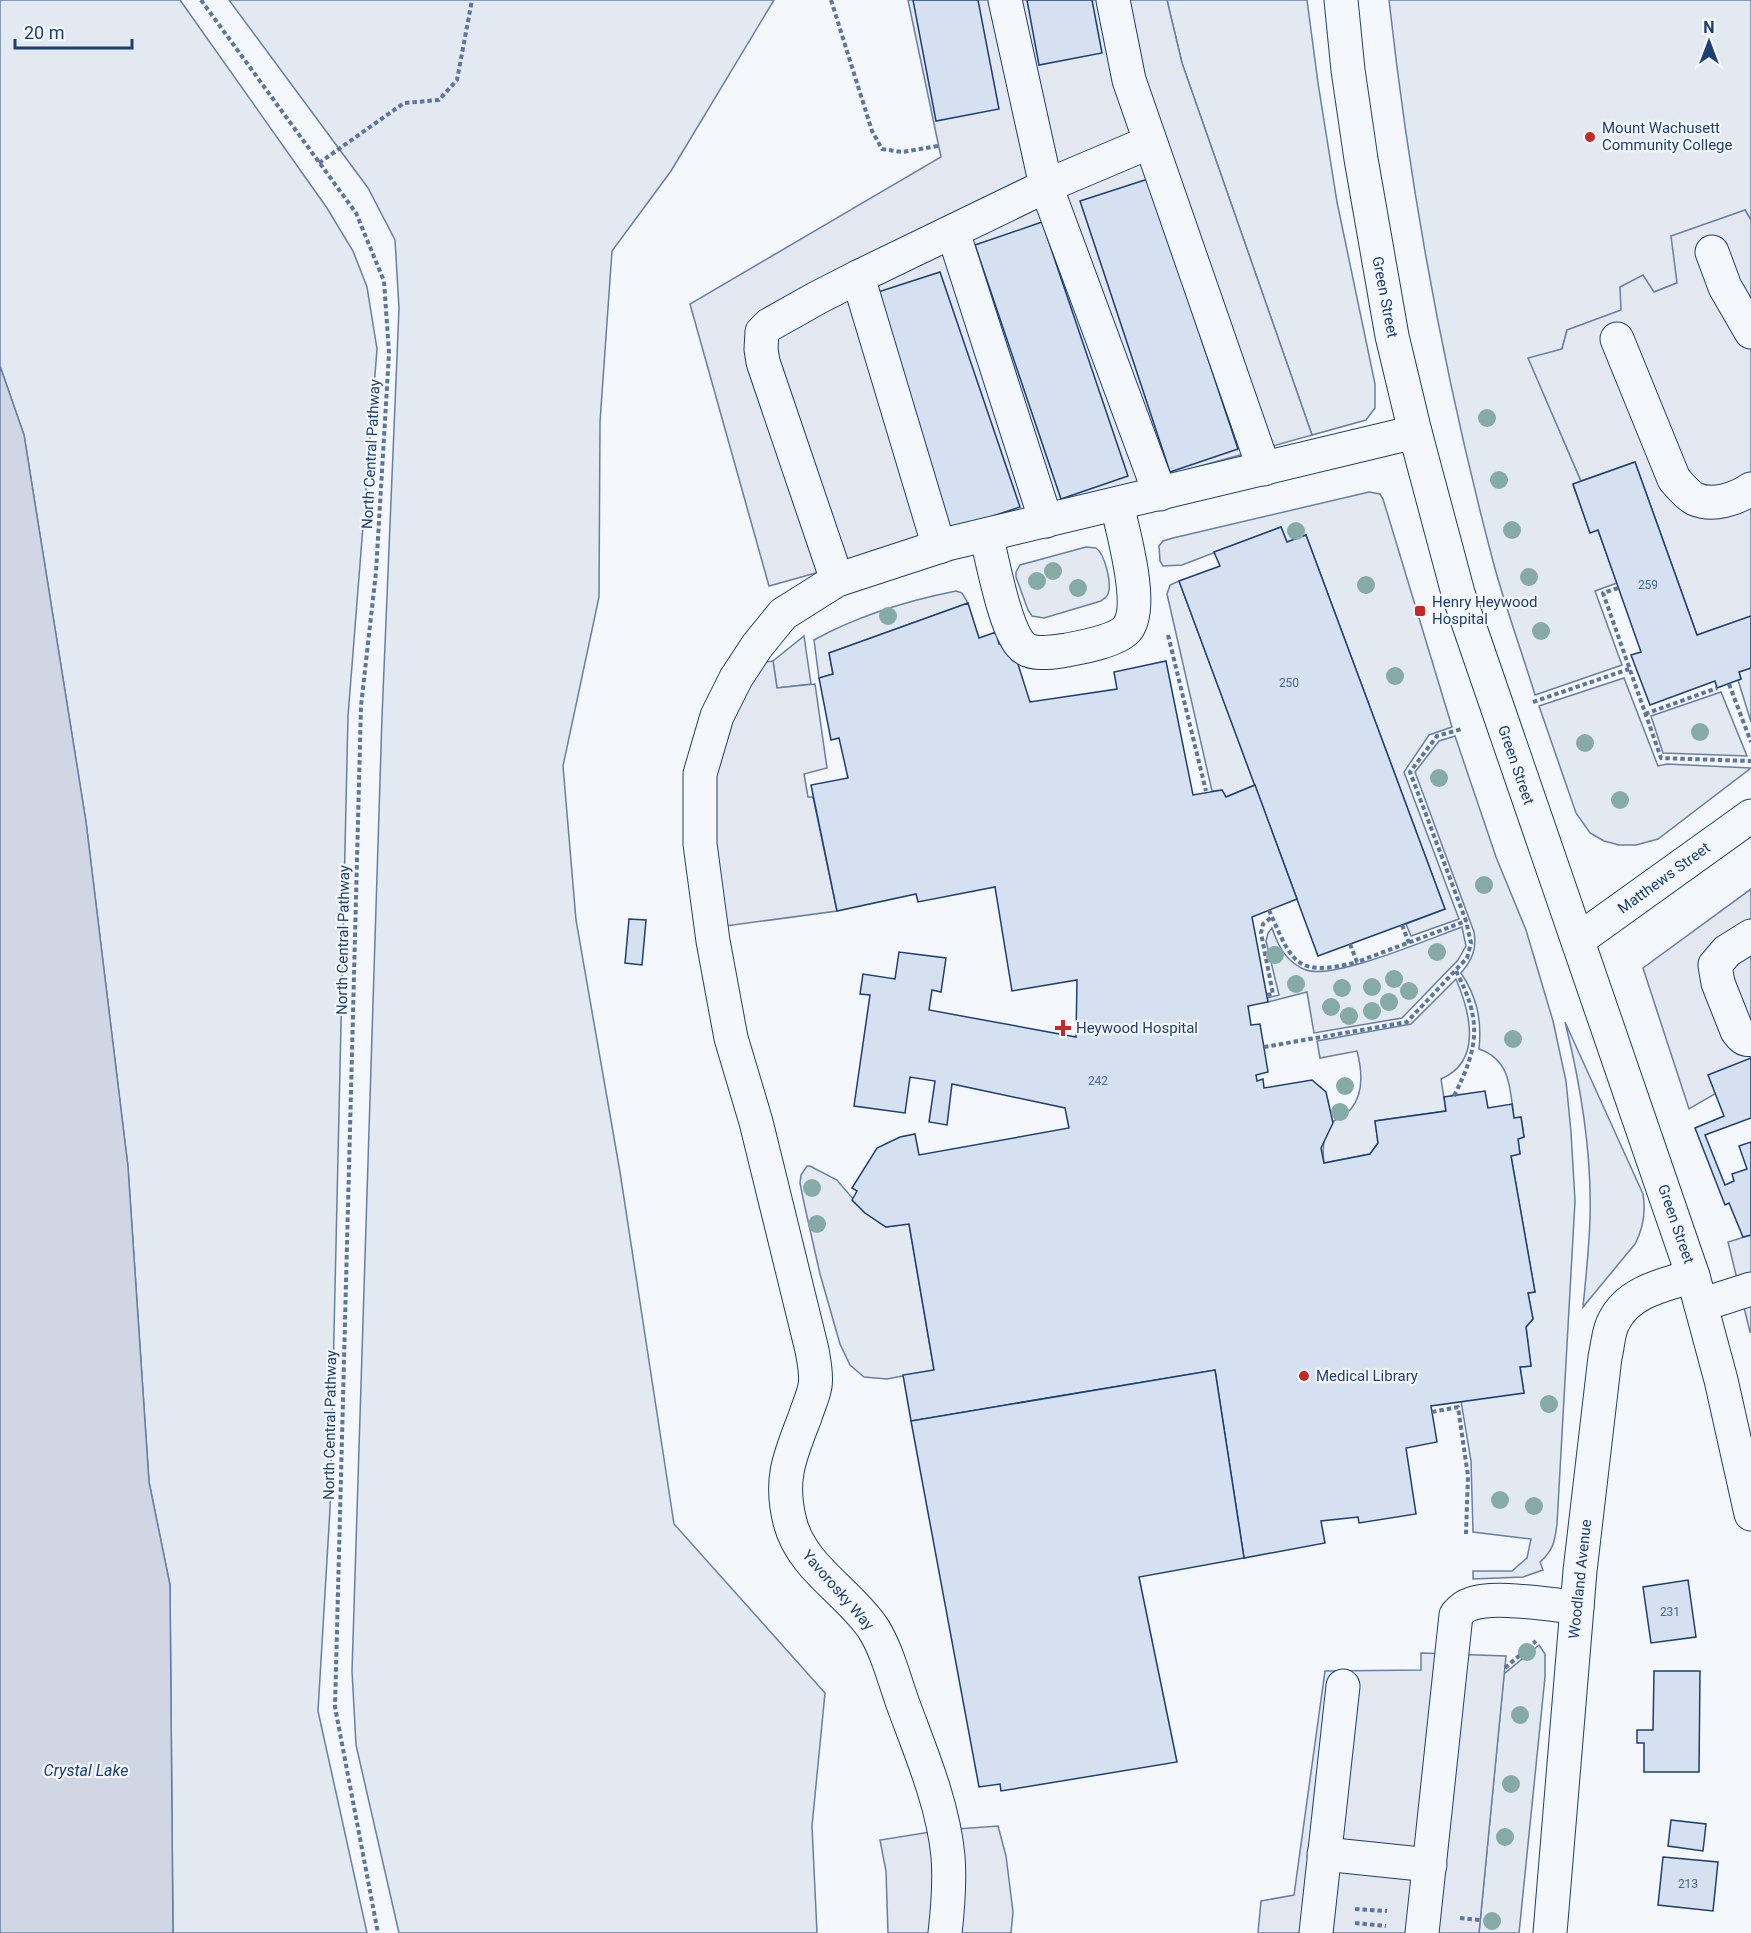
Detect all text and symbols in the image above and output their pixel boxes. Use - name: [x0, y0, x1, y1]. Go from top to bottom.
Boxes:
- scale bar: [15, 12, 132, 50]
- north arrow: [1679, 12, 1739, 72]
- text: N: [1703, 18, 1715, 37]
- text: 20 m: [24, 22, 64, 43]
- place label: Mount Wachusett Community College: [1602, 119, 1733, 154]
- marker: Mount Wachusett Community College: [1583, 130, 1597, 144]
- street label: Green Street: [1368, 255, 1402, 339]
- street label: North Central Pathway: [358, 379, 384, 529]
- house number: 259: [1638, 578, 1658, 592]
- place label: Henry Heywood Hospital: [1432, 593, 1537, 628]
- marker: Henry Heywood Hospital: [1413, 604, 1427, 618]
- house number: 250: [1279, 676, 1299, 690]
- street label: Green Street: [1494, 723, 1538, 807]
- street label: Matthews Street: [1614, 838, 1714, 917]
- street label: North Central Pathway: [333, 865, 353, 1015]
- marker: Heywood Hospital: [1054, 1019, 1072, 1037]
- place label: Heywood Hospital: [1076, 1019, 1198, 1037]
- house number: 242: [1088, 1074, 1108, 1088]
- street label: Green Street: [1654, 1182, 1698, 1266]
- street label: North Central Pathway: [320, 1350, 340, 1500]
- place label: Medical Library: [1316, 1367, 1418, 1385]
- marker: Medical Library: [1297, 1369, 1311, 1383]
- street label: Woodland Avenue: [1565, 1518, 1595, 1640]
- street label: Yavorosky Way: [798, 1546, 878, 1634]
- house number: 231: [1660, 1605, 1680, 1619]
- water label: Crystal Lake: [44, 1761, 128, 1780]
- house number: 213: [1678, 1877, 1698, 1891]

